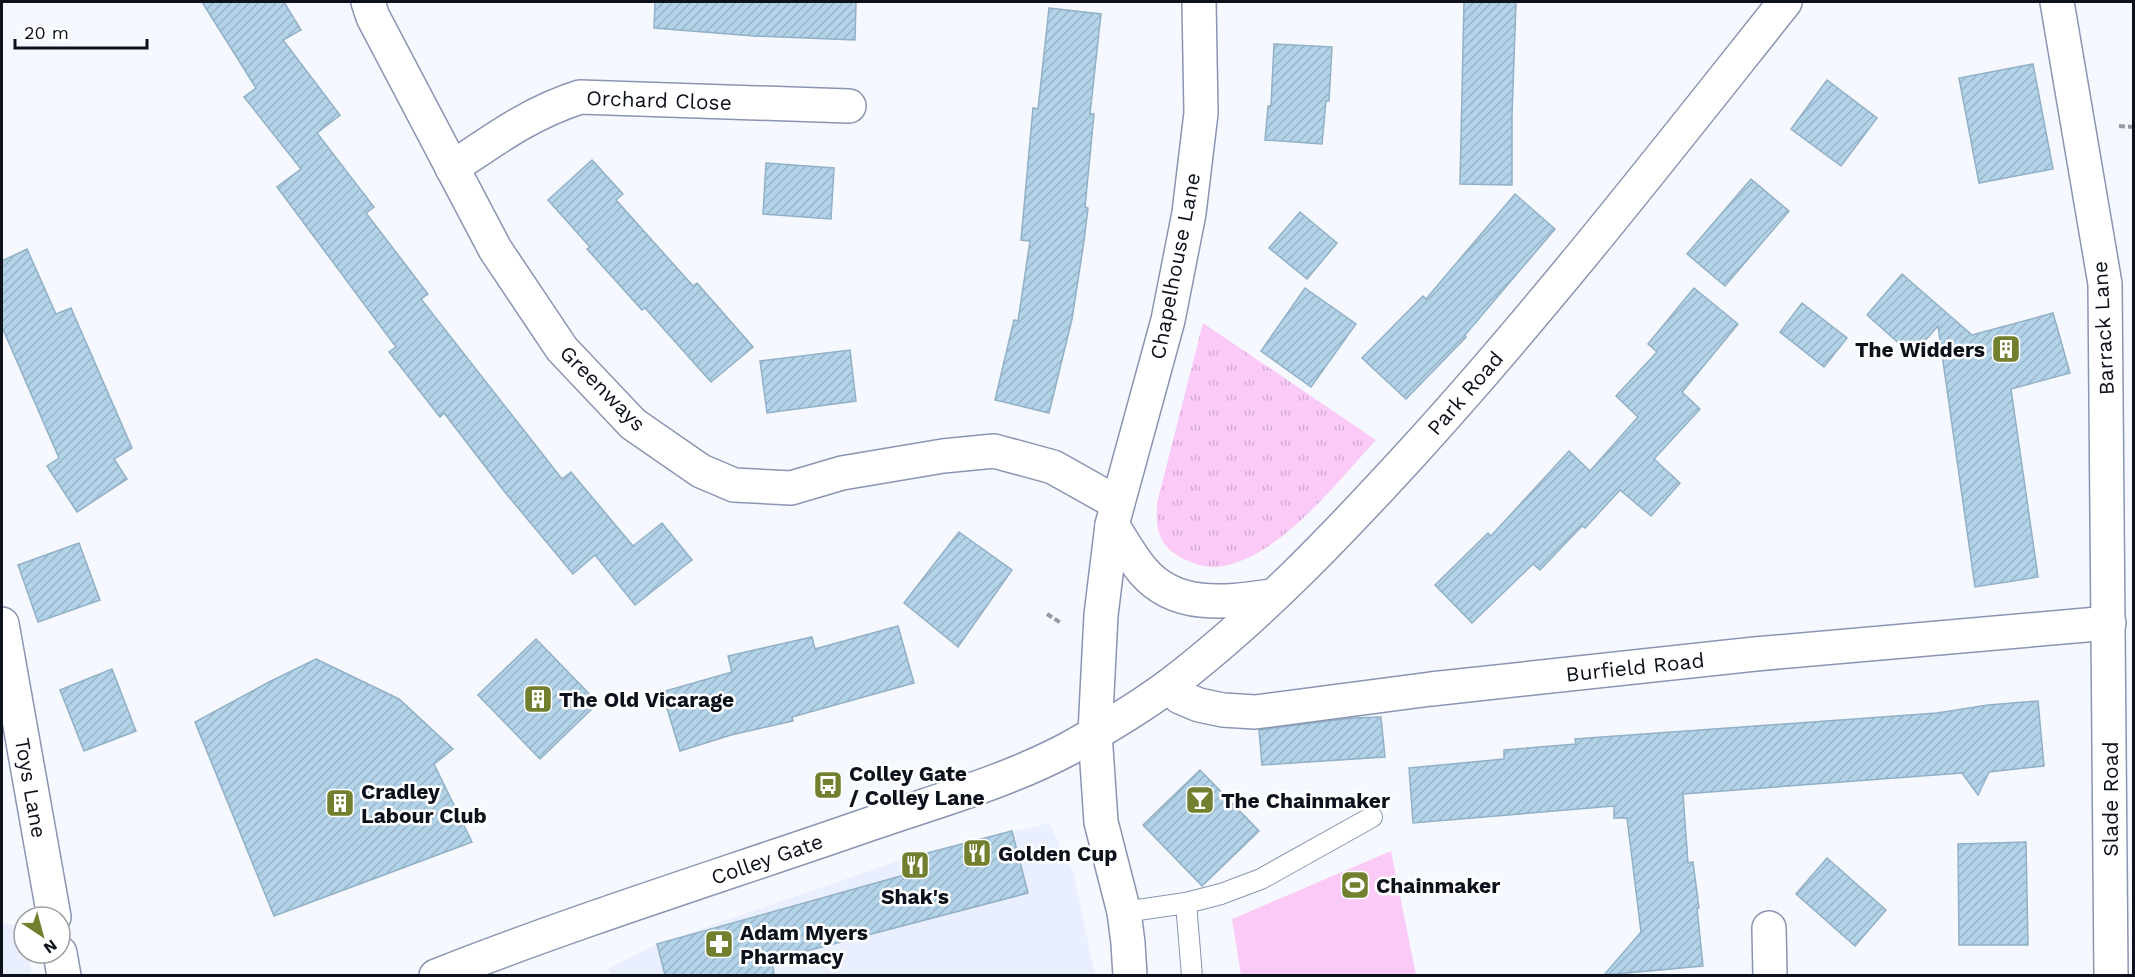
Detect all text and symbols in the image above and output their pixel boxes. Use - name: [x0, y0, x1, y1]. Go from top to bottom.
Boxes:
- scale bar: [15, 12, 147, 50]
- text: 20 m: [24, 22, 69, 43]
- street label: Orchard Close: [586, 85, 732, 115]
- street label: Chapelhouse Lane: [1145, 171, 1205, 361]
- street label: Barrack Lane: [2087, 260, 2119, 396]
- building icon: The Widders: [1990, 333, 2022, 365]
- place label: The Widders: [1855, 337, 1985, 362]
- street label: Greenways: [555, 340, 651, 436]
- street label: Park Road: [1422, 346, 1508, 440]
- street label: Burfield Road: [1564, 647, 1706, 687]
- building icon: The Old Vicarage: [522, 683, 554, 715]
- place label: The Old Vicarage: [559, 687, 734, 712]
- street label: Toys Lane: [10, 736, 52, 840]
- street label: Slade Road: [2098, 741, 2123, 857]
- place label: Colley Gate / Colley Lane: [849, 761, 985, 810]
- bus stop icon: Colley Gate / Colley Lane: [812, 769, 844, 801]
- place label: Cradley Labour Club: [361, 779, 487, 828]
- bar icon: The Chainmaker: [1184, 784, 1216, 816]
- building icon: Cradley Labour Club: [324, 787, 356, 819]
- place label: The Chainmaker: [1221, 788, 1390, 813]
- street label: Colley Gate: [708, 828, 826, 890]
- restaurant icon: Golden Cup: [961, 837, 993, 869]
- place label: Golden Cup: [998, 841, 1117, 866]
- restaurant icon: Shak's: [899, 849, 931, 881]
- sports icon: Chainmaker: [1339, 869, 1371, 901]
- place label: Chainmaker: [1376, 873, 1500, 898]
- place label: Shak's: [881, 884, 949, 909]
- north arrow: [12, 905, 72, 965]
- place label: Adam Myers Pharmacy: [740, 920, 868, 969]
- pharmacy icon: Adam Myers Pharmacy: [703, 928, 735, 960]
- text: N: [40, 936, 61, 958]

